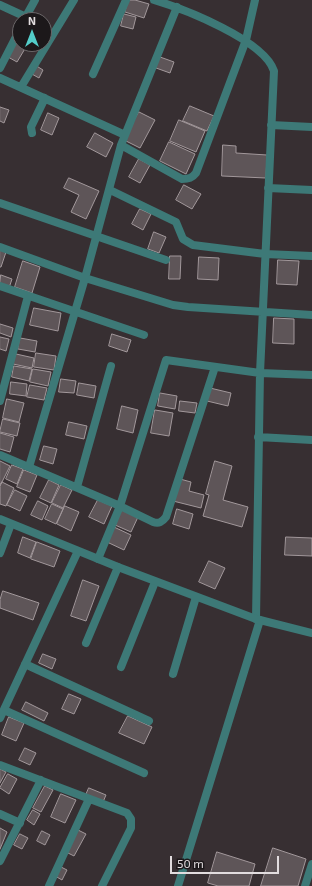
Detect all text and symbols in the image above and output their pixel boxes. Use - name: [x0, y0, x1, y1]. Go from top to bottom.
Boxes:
- north arrow: [12, 12, 52, 52]
- text: N: [28, 14, 36, 27]
- scale bar: [172, 848, 281, 874]
- text: 50 m: [177, 856, 204, 870]

